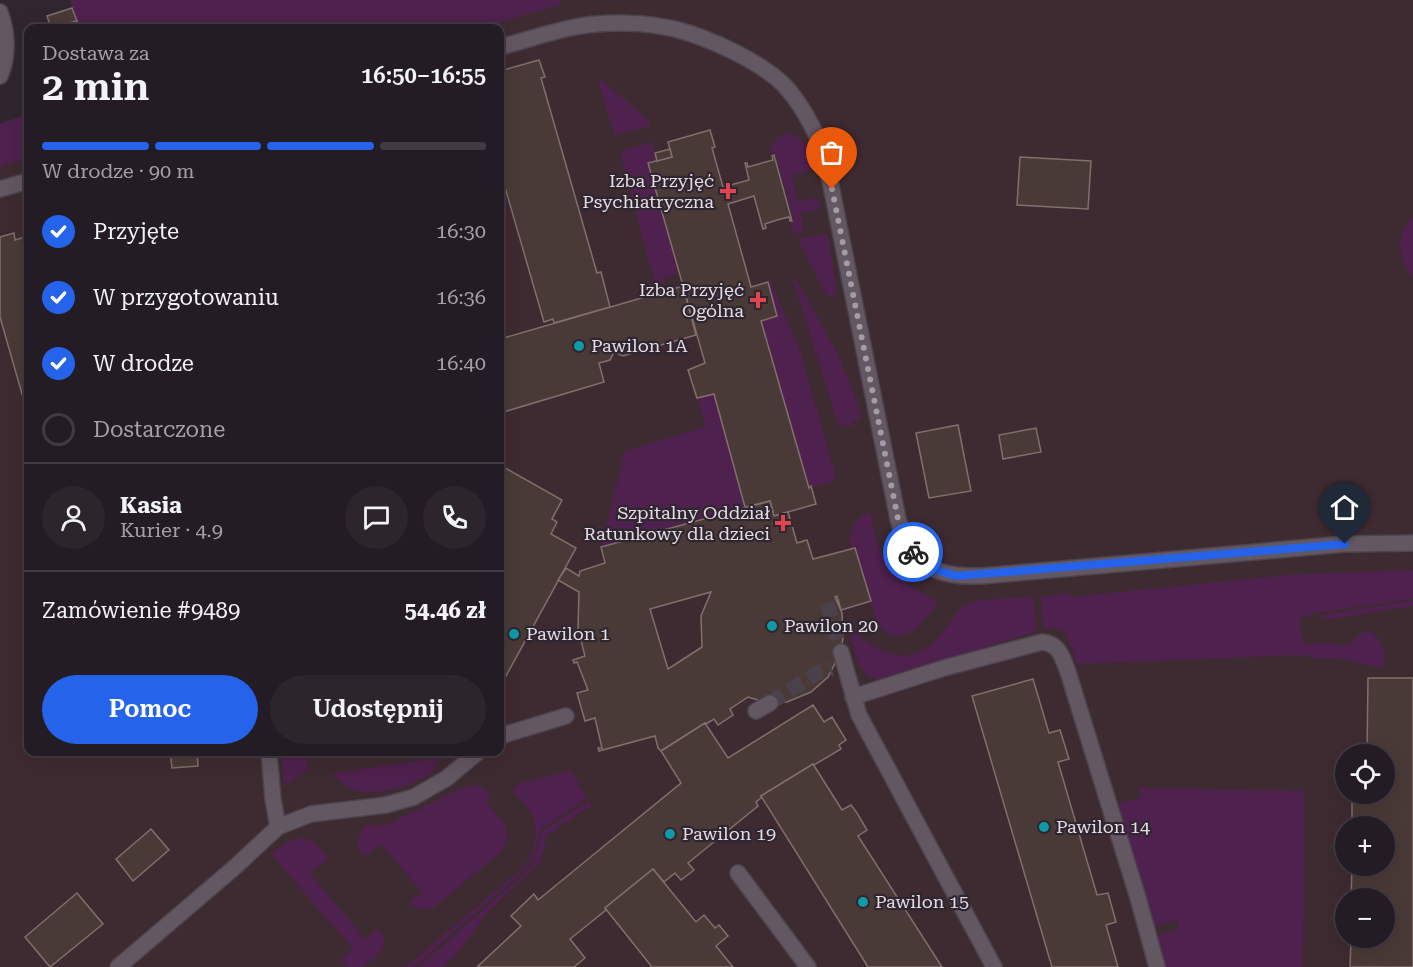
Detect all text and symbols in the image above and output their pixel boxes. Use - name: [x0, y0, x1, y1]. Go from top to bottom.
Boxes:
- text: Dostawa za: [42, 41, 150, 65]
- text: 16:50–16:55: [361, 63, 486, 88]
- text: 2 min: [42, 64, 149, 110]
- pin: [806, 127, 857, 189]
- icon: bag: [815, 136, 848, 169]
- text: W drodze · 90 m: [42, 159, 195, 183]
- place label: Izba Przyjęć Psychiatryczna: [582, 170, 714, 212]
- marker: Izba Przyjęć Psychiatryczna: [719, 182, 737, 200]
- icon: check: [42, 215, 75, 248]
- text: Przyjęte: [93, 219, 179, 244]
- text: 16:30: [436, 219, 486, 243]
- place label: Izba Przyjęć Ogólna: [639, 279, 744, 321]
- icon: check: [42, 281, 75, 314]
- text: W przygotowaniu: [93, 285, 279, 310]
- text: 16:36: [436, 285, 486, 309]
- marker: Izba Przyjęć Ogólna: [749, 291, 767, 309]
- place label: Pawilon 1A: [591, 335, 688, 356]
- marker: Pawilon 1A: [572, 339, 586, 353]
- icon: check: [42, 347, 75, 380]
- text: W drodze: [93, 351, 194, 376]
- text: 16:40: [436, 351, 486, 375]
- text: Dostarczone: [93, 417, 225, 442]
- pin: [1319, 482, 1370, 544]
- button: person: [42, 486, 105, 549]
- button: chat: [345, 486, 408, 549]
- button: phone: [423, 486, 486, 549]
- icon: home: [1328, 491, 1361, 524]
- text: Kasia: [120, 493, 182, 518]
- place label: Szpitalny Oddział Ratunkowy dla dzieci: [584, 502, 770, 544]
- marker: Szpitalny Oddział Ratunkowy dla dzieci: [774, 514, 792, 532]
- text: Kurier · 4.9: [120, 518, 223, 542]
- courier: [883, 522, 943, 582]
- icon: bike: [897, 536, 930, 569]
- text: Zamówienie #9489: [42, 598, 240, 623]
- text: 54.46 zł: [405, 598, 486, 623]
- place label: Pawilon 20: [784, 615, 878, 636]
- marker: Pawilon 20: [765, 619, 779, 633]
- place label: Pawilon 1: [526, 623, 610, 644]
- marker: Pawilon 1: [507, 627, 521, 641]
- button: Pomoc: [42, 675, 258, 744]
- button: Udostępnij: [270, 675, 486, 744]
- map controls: [1335, 744, 1395, 948]
- button: locate: [1335, 744, 1395, 804]
- place label: Pawilon 14: [1056, 816, 1150, 837]
- button: +: [1335, 816, 1395, 876]
- marker: Pawilon 14: [1037, 820, 1051, 834]
- place label: Pawilon 19: [682, 823, 776, 844]
- marker: Pawilon 19: [663, 827, 677, 841]
- button: −: [1335, 888, 1395, 948]
- place label: Pawilon 15: [875, 891, 969, 912]
- marker: Pawilon 15: [856, 895, 870, 909]

